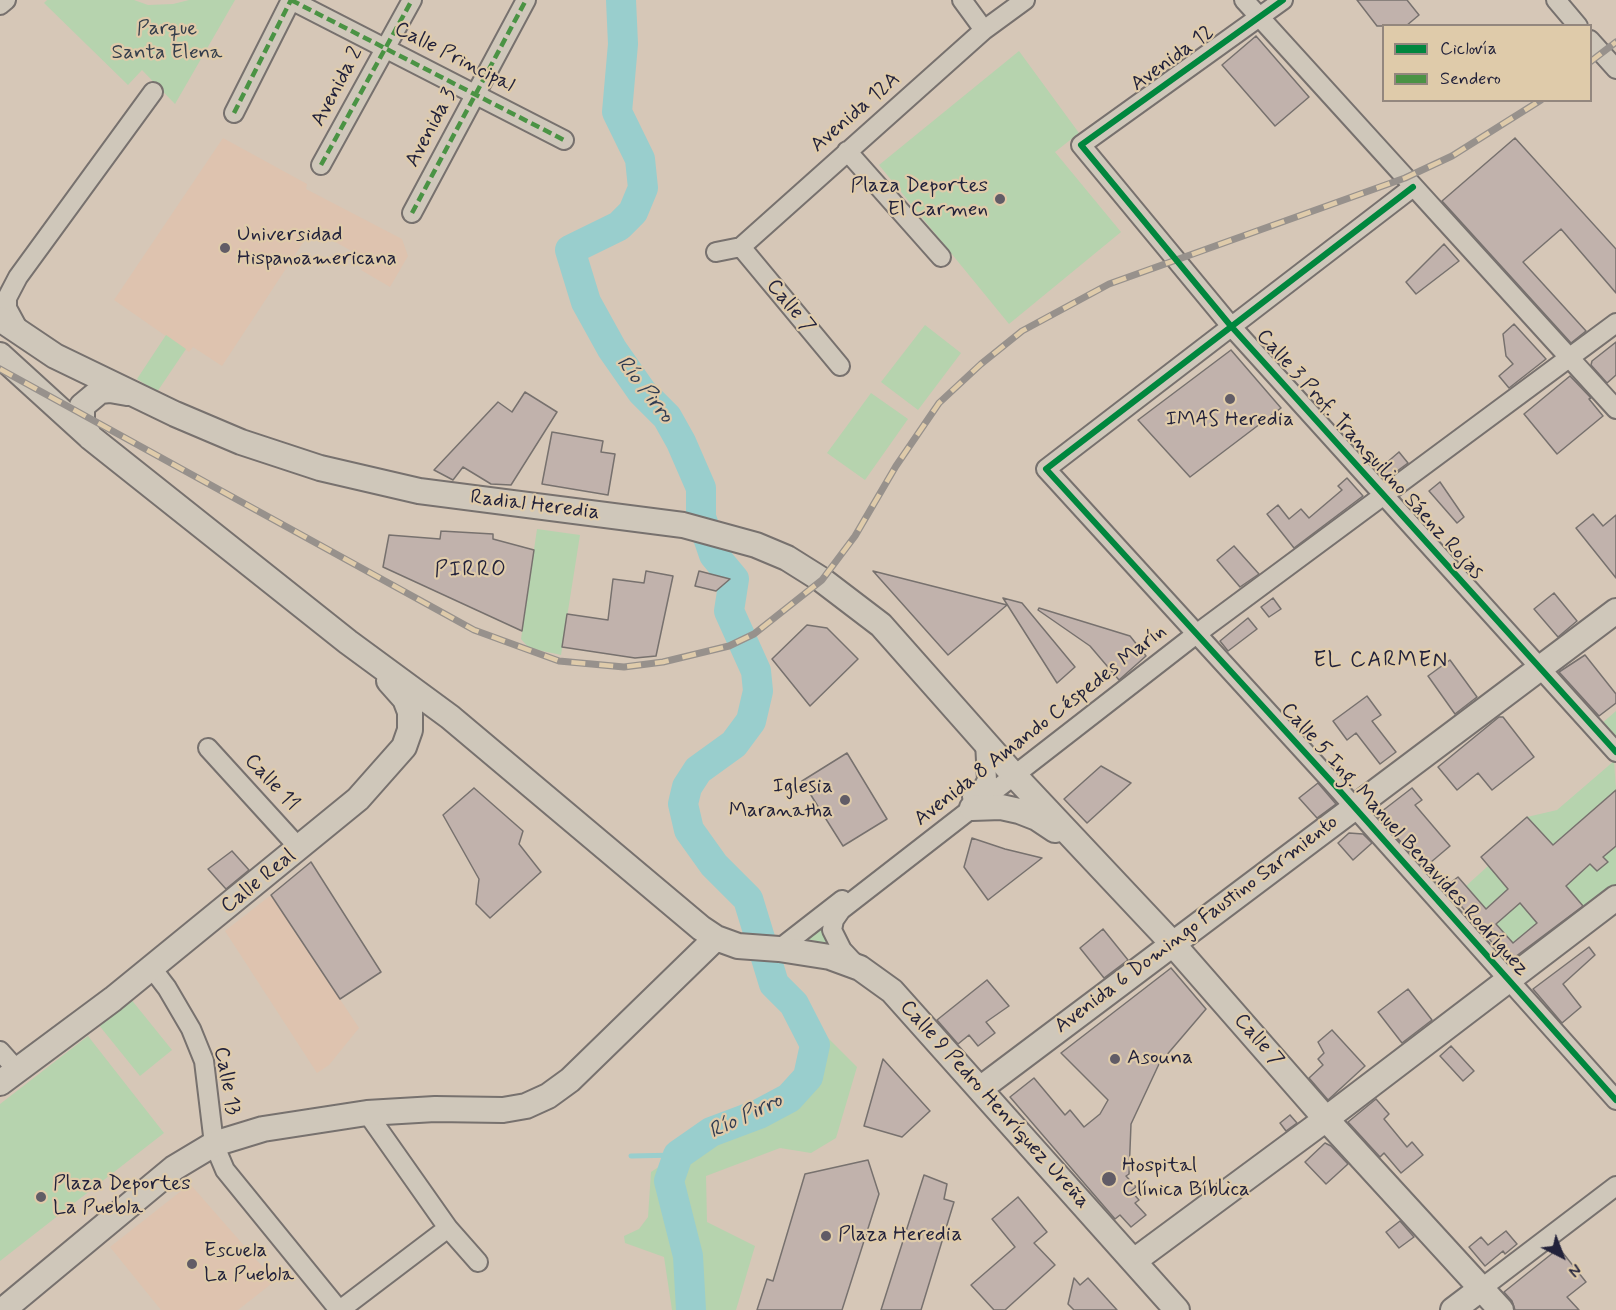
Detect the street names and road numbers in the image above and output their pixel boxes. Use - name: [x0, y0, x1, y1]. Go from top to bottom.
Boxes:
- street label: Calle Principal: [390, 17, 518, 99]
- street label: Avenida 12: [1127, 20, 1219, 98]
- street label: Avenida 2: [307, 43, 369, 131]
- street label: Avenida 12A: [806, 67, 906, 159]
- street label: Avenida 3: [401, 84, 463, 172]
- street label: Calle 7: [760, 275, 820, 339]
- street label: Calle 3 Prof. Tranquilino Sáenz Rojas: [1250, 325, 1488, 585]
- street label: Radial Heredia: [469, 486, 601, 526]
- street label: Avenida 8 Amando Céspedes Marín: [910, 620, 1172, 832]
- street label: Calle 5 Ing. Manuel Benavides Rodríguez: [1274, 698, 1534, 982]
- street label: Calle 11: [238, 749, 304, 817]
- street label: Avenida 6 Domingo Faustino Sarmiento: [1050, 810, 1344, 1040]
- street label: Calle Real: [217, 844, 301, 920]
- street label: Calle 9 Pedro Henríquez Ureña: [894, 996, 1094, 1214]
- street label: Calle 7: [1228, 1009, 1288, 1073]
- street label: Calle 13: [207, 1045, 245, 1117]

